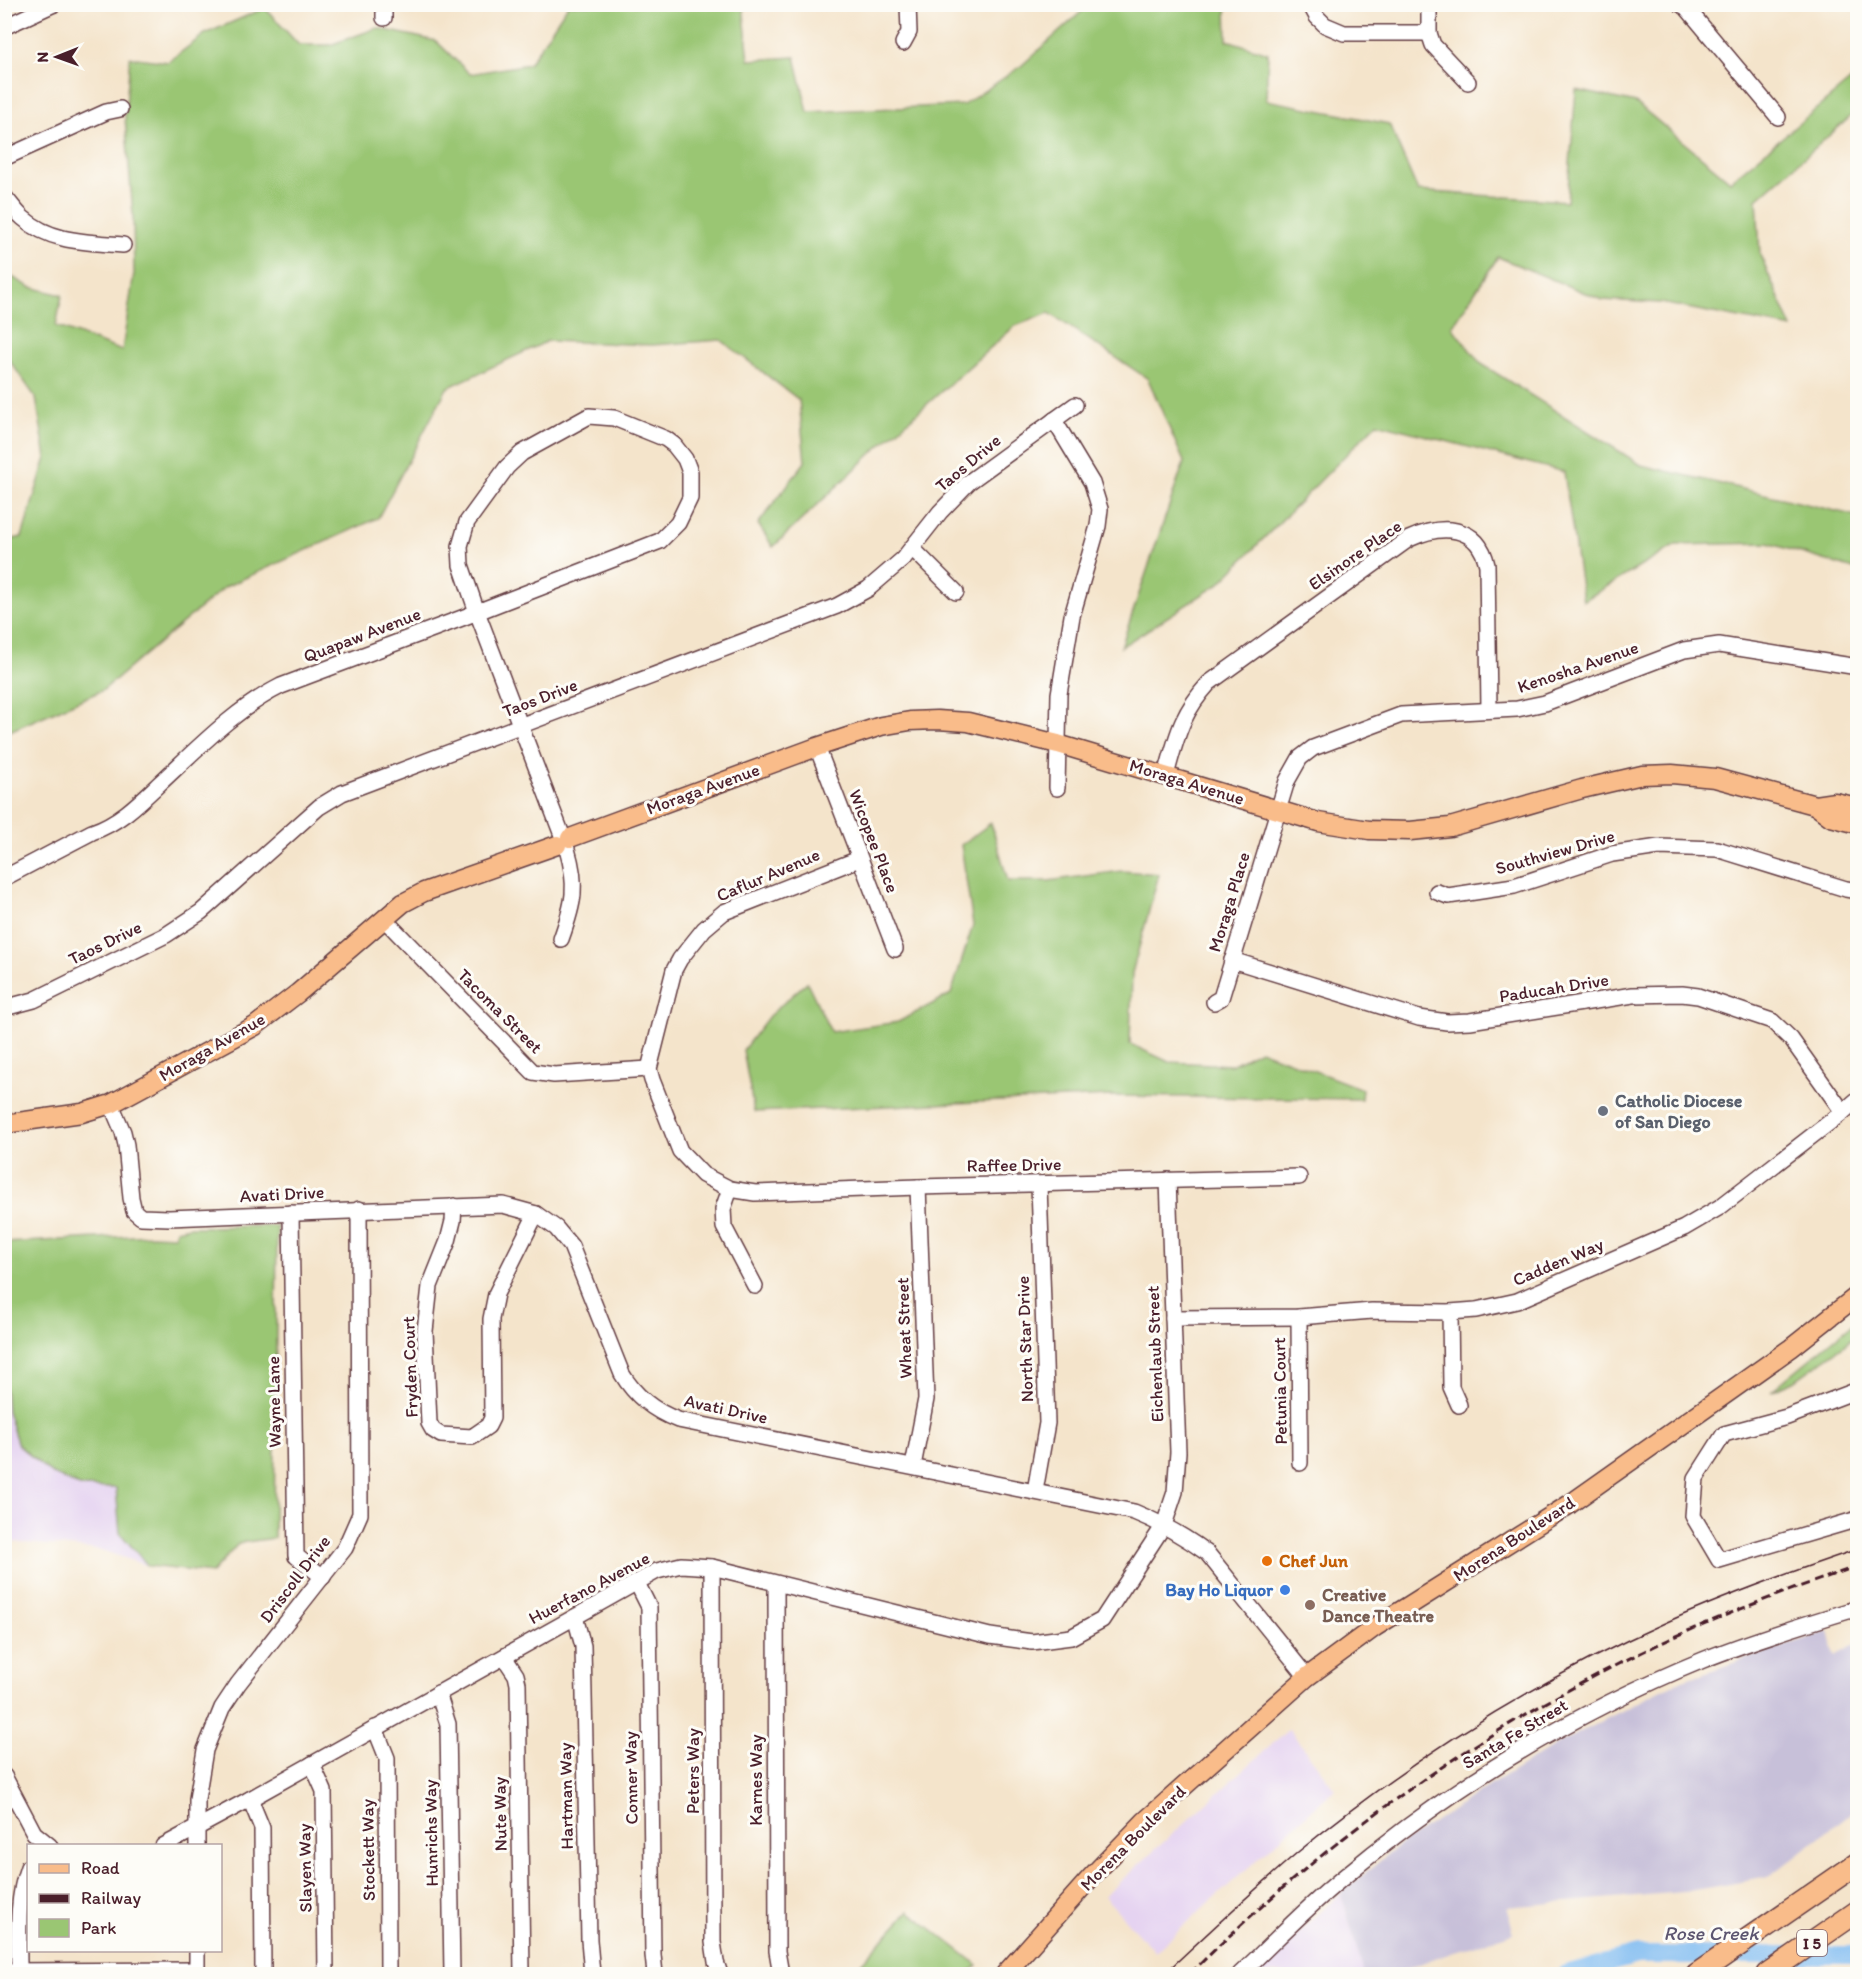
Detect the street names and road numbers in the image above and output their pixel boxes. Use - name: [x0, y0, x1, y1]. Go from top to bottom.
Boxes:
- street label: Taos Drive: [931, 429, 1005, 497]
- street label: Elsinore Place: [1304, 515, 1406, 595]
- street label: Quapaw Avenue: [300, 602, 424, 668]
- street label: Kenosha Avenue: [1515, 636, 1641, 698]
- street label: Taos Drive: [499, 674, 581, 722]
- street label: Moraga Avenue: [1127, 754, 1247, 810]
- street label: Moraga Avenue: [643, 758, 763, 820]
- street label: Wicopee Place: [844, 786, 904, 896]
- street label: Southview Drive: [1493, 824, 1617, 880]
- street label: Caflur Avenue: [713, 843, 823, 907]
- street label: Moraga Place: [1203, 849, 1255, 955]
- street label: Taos Drive: [65, 916, 145, 970]
- street label: Tacoma Street: [453, 964, 547, 1058]
- street label: Paducah Drive: [1498, 968, 1610, 1008]
- street label: Moraga Avenue: [155, 1008, 269, 1086]
- street label: Raffee Drive: [966, 1153, 1062, 1177]
- street label: Avati Drive: [239, 1181, 325, 1207]
- street label: Cadden Way: [1509, 1233, 1607, 1291]
- street label: North Star Drive: [1012, 1275, 1038, 1403]
- street label: Wheat Street: [891, 1277, 917, 1379]
- street label: Eichenlaub Street: [1142, 1285, 1168, 1423]
- street label: Fryden Court: [397, 1316, 423, 1418]
- street label: Petunia Court: [1268, 1337, 1292, 1445]
- street label: Wayne Lane: [262, 1356, 286, 1448]
- street label: Avati Drive: [682, 1389, 770, 1429]
- street label: Morena Boulevard: [1449, 1491, 1579, 1587]
- street label: Driscoll Drive: [255, 1531, 335, 1627]
- street label: Huerfano Avenue: [525, 1547, 653, 1629]
- street label: Santa Fe Street: [1458, 1694, 1572, 1774]
- street label: Peters Way: [682, 1728, 704, 1814]
- street label: Conner Way: [619, 1731, 643, 1825]
- street label: Karnes Way: [745, 1734, 767, 1826]
- street label: Hartman Way: [554, 1742, 578, 1850]
- street label: Nute Way: [488, 1776, 512, 1852]
- street label: Hunrichs Way: [419, 1779, 443, 1887]
- street label: Morena Boulevard: [1075, 1780, 1191, 1896]
- street label: Stockett Way: [356, 1798, 380, 1901]
- street label: Slayen Way: [293, 1823, 317, 1913]
- road number: I 5: [1797, 1930, 1827, 1956]

